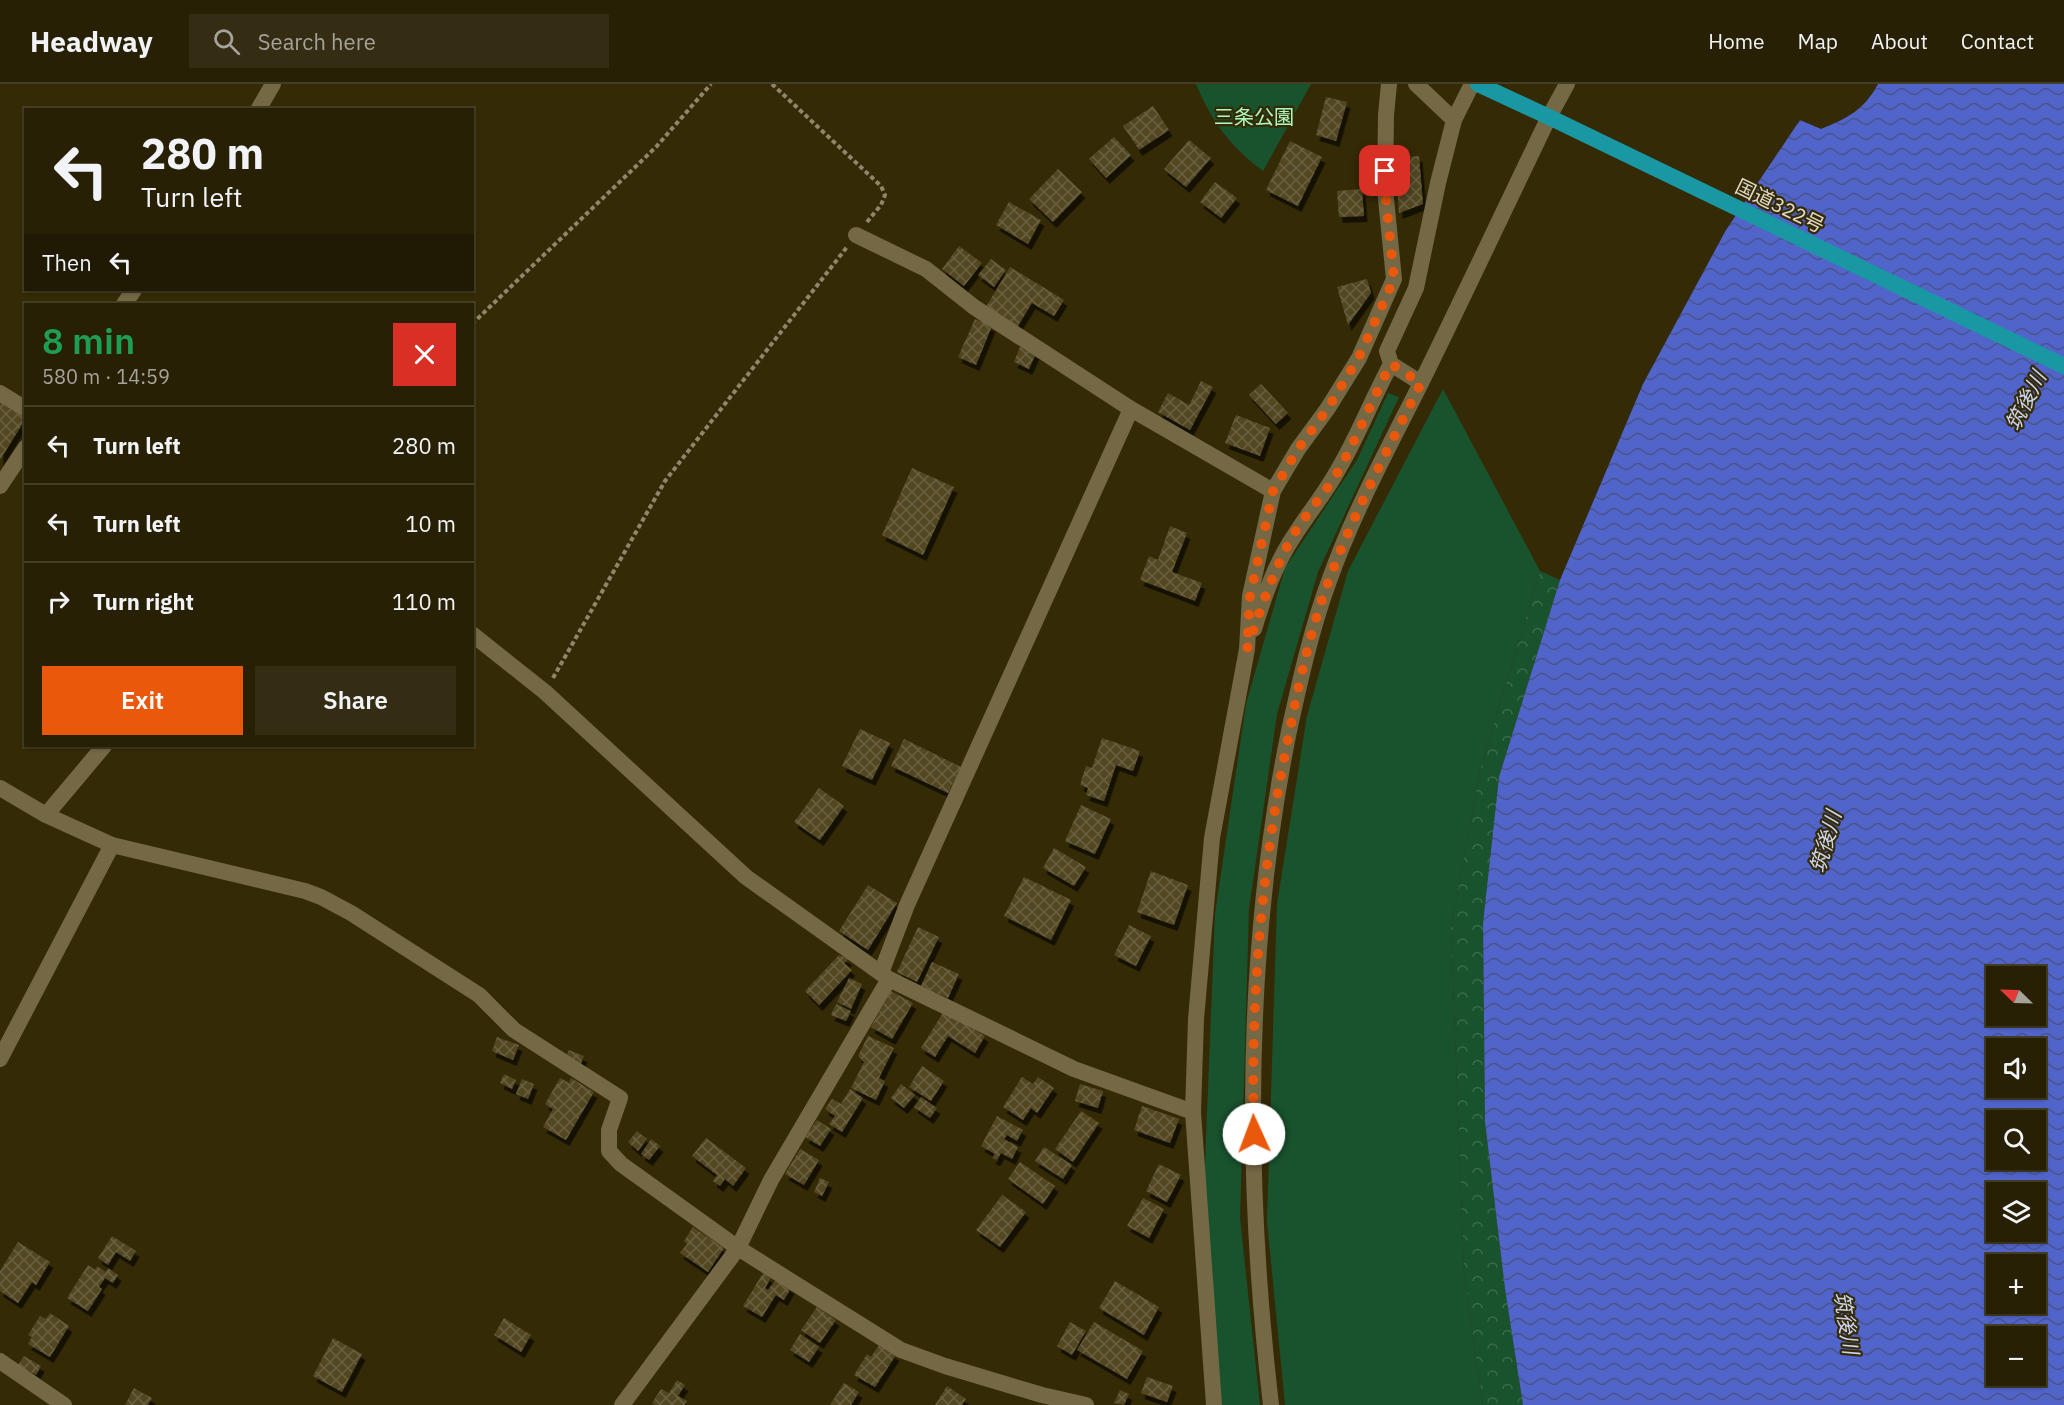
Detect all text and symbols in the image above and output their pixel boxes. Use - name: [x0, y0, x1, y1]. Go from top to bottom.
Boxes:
- search box: [189, 14, 609, 68]
- text: Headway: [30, 23, 153, 60]
- icon: search: [210, 25, 243, 58]
- text: Search here: [258, 27, 376, 56]
- text: Home: [1708, 27, 1765, 55]
- text: Map: [1798, 27, 1838, 55]
- text: About: [1871, 27, 1928, 55]
- text: Contact: [1961, 27, 2034, 55]
- park label: 三条公園: [1214, 103, 1294, 130]
- text: 280 m: [141, 126, 264, 181]
- icon: left: [42, 132, 120, 210]
- pin: [1359, 145, 1410, 196]
- icon: arrive: [1368, 154, 1401, 187]
- street label: 国道322号: [1731, 172, 1829, 239]
- text: Turn left: [141, 179, 242, 214]
- icon: left: [104, 246, 137, 279]
- text: Then: [42, 248, 92, 277]
- text: 8 min: [42, 317, 135, 364]
- button: close: [393, 323, 456, 386]
- text: 580 m · 14:59: [42, 363, 170, 390]
- water label: 筑後川: [1998, 364, 2053, 435]
- icon: left: [42, 429, 75, 462]
- text: Turn left: [93, 431, 181, 460]
- text: 280 m: [392, 431, 456, 460]
- icon: left: [42, 507, 75, 540]
- text: Turn left: [93, 509, 181, 538]
- text: 10 m: [405, 509, 456, 538]
- icon: right: [42, 585, 75, 618]
- text: Turn right: [93, 587, 194, 616]
- text: 110 m: [392, 587, 456, 616]
- button: Exit: [42, 666, 243, 735]
- button: Share: [255, 666, 456, 735]
- water label: 筑後川: [1803, 806, 1848, 876]
- north arrow: [1986, 966, 2046, 1026]
- map controls: [1986, 966, 2046, 1386]
- button: sound: [1986, 1038, 2046, 1098]
- position arrow: [1222, 1102, 1286, 1166]
- button: search: [1986, 1110, 2046, 1170]
- button: layers: [1986, 1182, 2046, 1242]
- button: +: [1986, 1254, 2046, 1314]
- water label: 筑後川: [1828, 1290, 1866, 1358]
- button: −: [1986, 1326, 2046, 1386]

